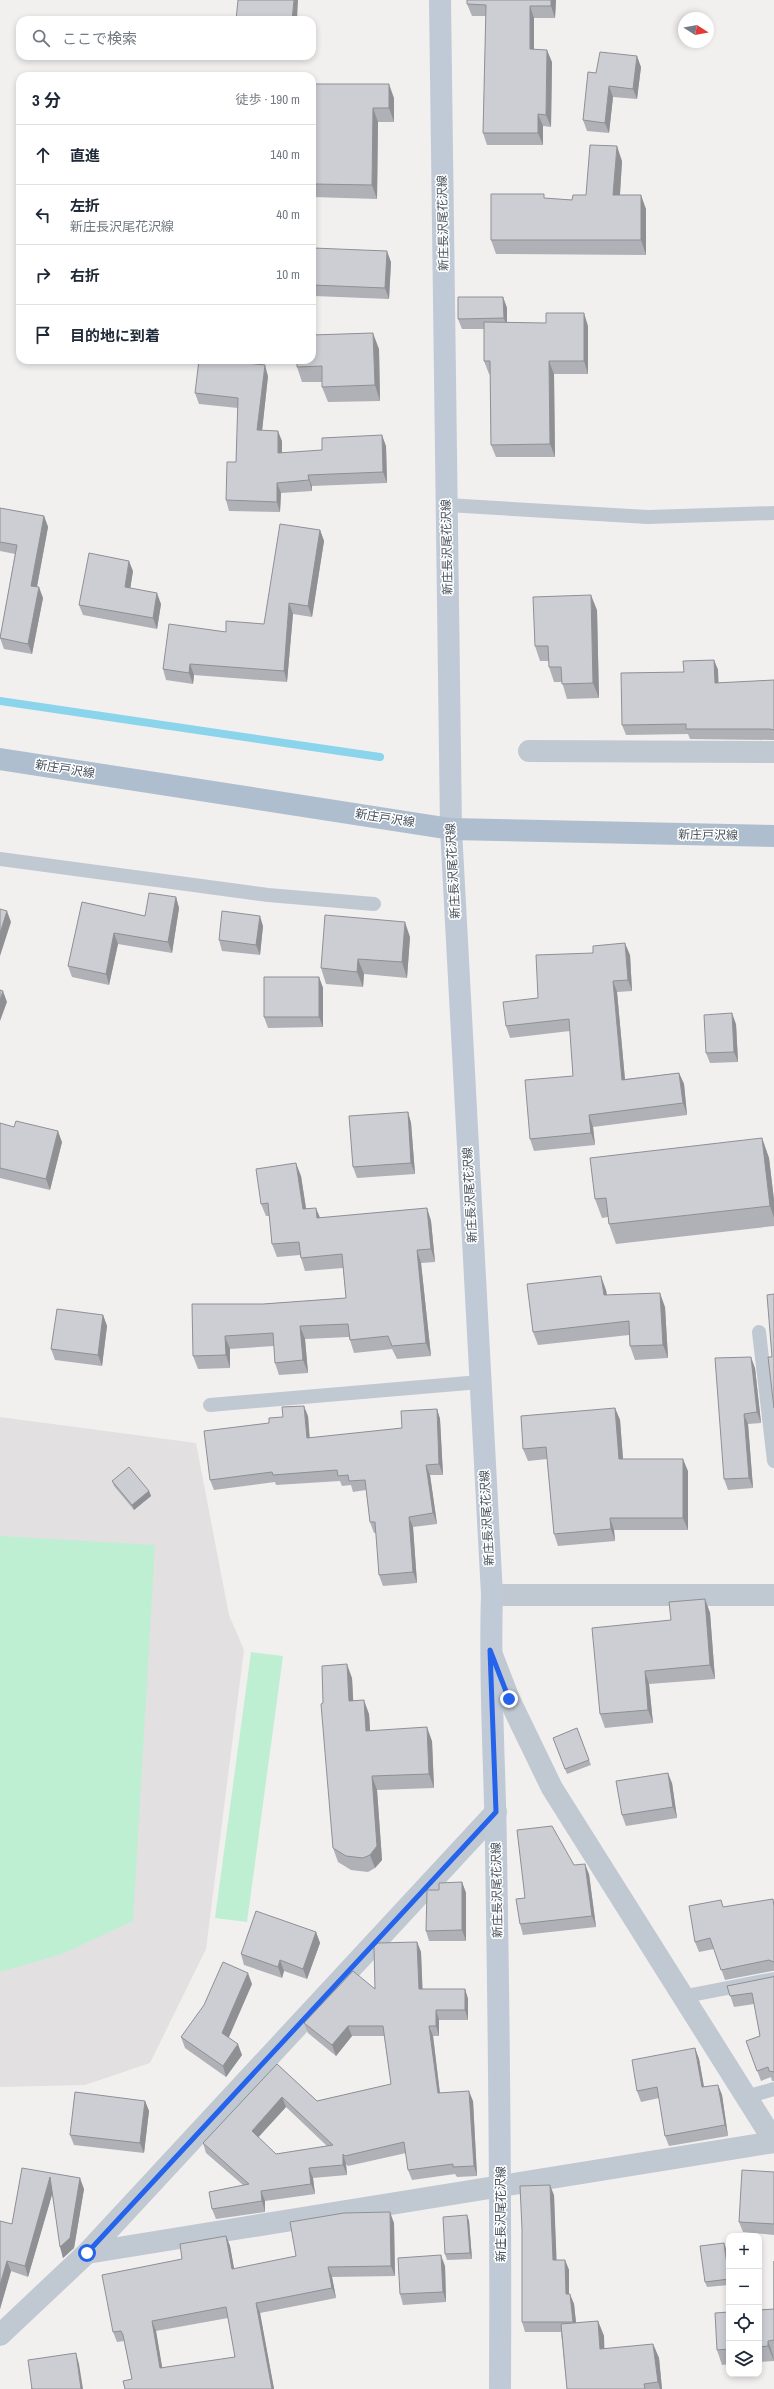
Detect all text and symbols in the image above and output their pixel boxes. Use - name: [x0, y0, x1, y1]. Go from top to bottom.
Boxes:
- north arrow: [678, 12, 714, 48]
- search box: [16, 16, 316, 60]
- icon: search: [30, 27, 52, 49]
- text: ここで検索: [62, 28, 137, 49]
- text: 3 分: [32, 88, 61, 111]
- text: 徒歩 · 190 m: [235, 91, 300, 108]
- icon: ahead: [32, 144, 54, 166]
- text: 直進: [70, 145, 100, 166]
- text: 140 m: [270, 146, 300, 163]
- street label: 新庄長沢尾花沢線: [434, 175, 452, 271]
- text: 左折: [70, 195, 100, 216]
- icon: left: [32, 204, 54, 226]
- text: 40 m: [276, 206, 300, 223]
- text: 新庄長沢尾花沢線: [70, 218, 174, 235]
- icon: right: [32, 264, 54, 286]
- text: 右折: [70, 265, 100, 286]
- text: 10 m: [276, 266, 300, 283]
- icon: arrive: [32, 324, 54, 346]
- text: 目的地に到着: [70, 325, 160, 346]
- street label: 新庄長沢尾花沢線: [438, 499, 456, 595]
- street label: 新庄戸沢線: [34, 756, 96, 782]
- street label: 新庄戸沢線: [354, 805, 416, 831]
- street label: 新庄長沢尾花沢線: [442, 823, 464, 919]
- street label: 新庄戸沢線: [678, 826, 738, 844]
- street label: 新庄長沢尾花沢線: [459, 1147, 481, 1243]
- street label: 新庄長沢尾花沢線: [476, 1470, 498, 1566]
- route end: [500, 1690, 518, 1708]
- street label: 新庄長沢尾花沢線: [488, 1842, 506, 1938]
- street label: 新庄長沢尾花沢線: [493, 2166, 509, 2262]
- map controls: [726, 2233, 762, 2377]
- button: +: [726, 2233, 762, 2269]
- route start: [78, 2244, 96, 2262]
- button: −: [726, 2269, 762, 2305]
- button: locate: [726, 2305, 762, 2341]
- button: layers: [726, 2341, 762, 2377]

